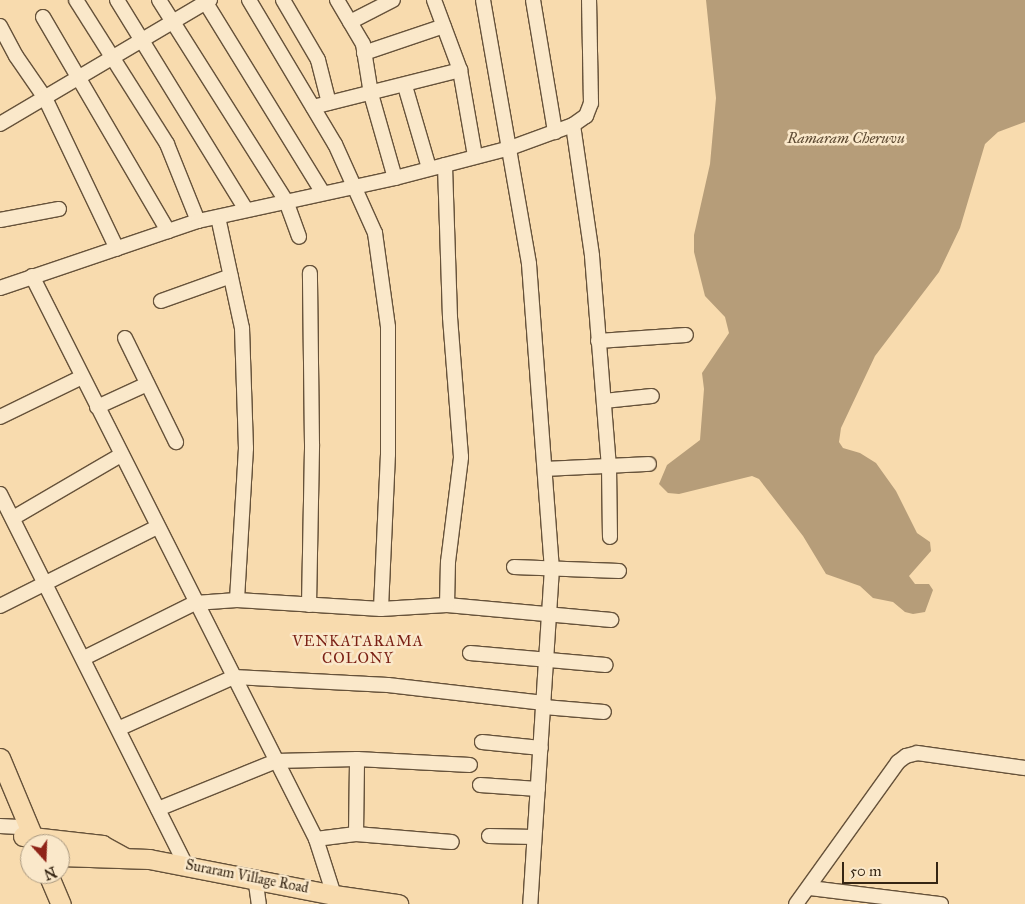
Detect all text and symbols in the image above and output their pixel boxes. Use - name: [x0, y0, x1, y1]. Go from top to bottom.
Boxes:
- water label: Ramaram Cheruvu: [787, 130, 905, 148]
- district label: VENKATARAMA COLONY: [291, 632, 425, 667]
- north arrow: [20, 834, 70, 884]
- scale bar: [845, 852, 941, 884]
- street label: Suraram Village Road: [184, 857, 310, 897]
- text: 50 m: [850, 862, 882, 880]
- text: N: [41, 863, 58, 883]

